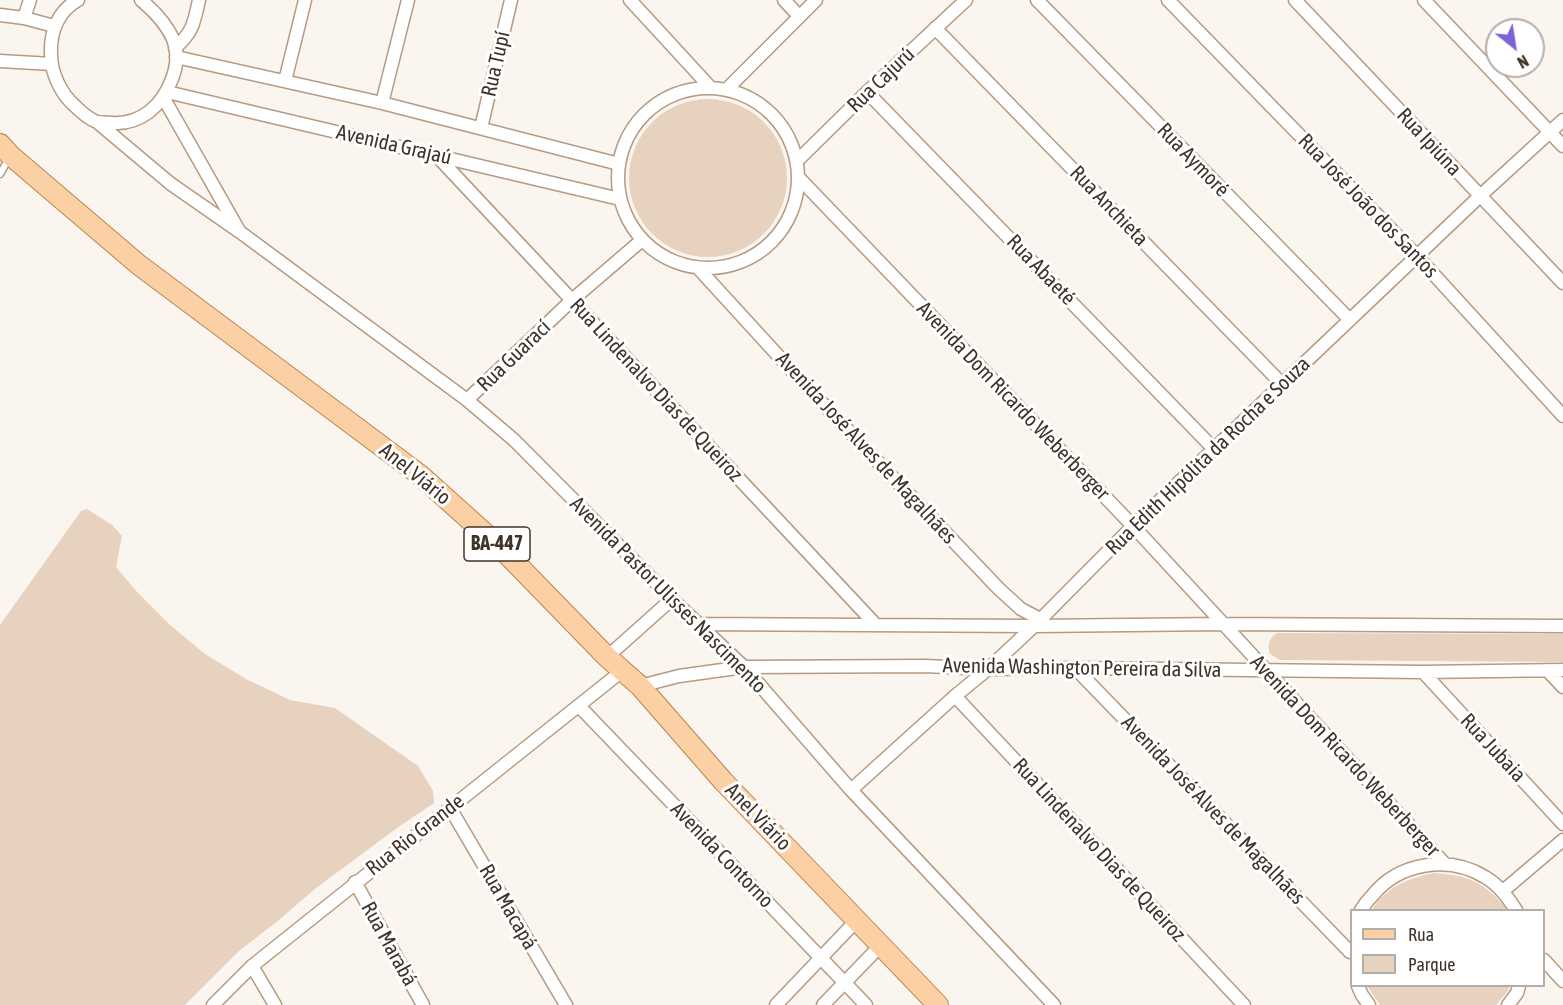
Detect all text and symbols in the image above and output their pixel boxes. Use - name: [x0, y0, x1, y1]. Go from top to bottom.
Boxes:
- north arrow: [1485, 18, 1545, 78]
- street label: Rua Tupí: [476, 29, 516, 99]
- street label: Rua Cajurú: [842, 42, 920, 118]
- text: N: [1514, 52, 1532, 72]
- street label: Rua Ipiúna: [1391, 103, 1467, 181]
- street label: Rua Aymoré: [1152, 118, 1234, 202]
- street label: Avenida Grajaú: [334, 120, 454, 170]
- street label: Rua José João dos Santos: [1293, 129, 1443, 283]
- street label: Rua Anchieta: [1065, 161, 1153, 251]
- street label: Rua Abaeté: [1001, 230, 1081, 310]
- street label: Rua Lindenalvo Dias de Queiroz: [564, 293, 748, 487]
- street label: Avenida Dom Ricardo Weberberger: [911, 296, 1115, 506]
- street label: Rua Guarací: [472, 315, 556, 397]
- street label: Avenida José Alves de Magalhães: [770, 347, 962, 549]
- street label: Rua Edith Hipólita da Rocha e Souza: [1101, 352, 1315, 560]
- street label: Anel Viário: [374, 438, 456, 510]
- street label: Avenida Pastor Ulisses Nascimento: [564, 491, 772, 699]
- road number: BA-447: [464, 527, 530, 561]
- street label: Avenida Dom Ricardo Weberberger: [1245, 650, 1445, 862]
- street label: Avenida Washington Pereira da Silva: [942, 653, 1222, 683]
- street label: Rua Jubaia: [1455, 709, 1531, 787]
- street label: Avenida José Alves de Magalhães: [1116, 710, 1310, 910]
- street label: Rua Lindenalvo Dias de Queiroz: [1007, 753, 1191, 947]
- street label: Anel Viário: [720, 778, 796, 856]
- street label: Rua Rio Grande: [361, 789, 469, 881]
- street label: Avenida Contorno: [665, 797, 779, 913]
- street label: Rua Macapá: [473, 860, 543, 954]
- street label: Rua Marabá: [356, 897, 422, 991]
- legend: [1350, 909, 1545, 987]
- text: Rua: [1408, 924, 1434, 945]
- text: Parque: [1408, 954, 1456, 975]

